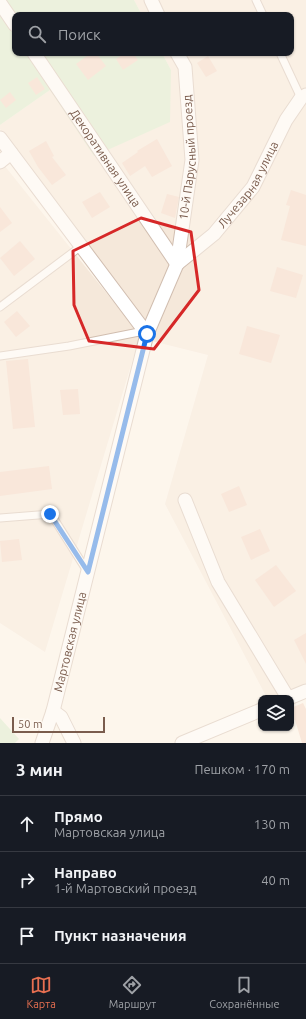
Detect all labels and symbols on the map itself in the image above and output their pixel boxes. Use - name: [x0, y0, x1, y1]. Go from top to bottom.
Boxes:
- street label: 10-й Парусный проезд: [176, 94, 198, 221]
- street label: Декоративная улица: [68, 106, 143, 209]
- street label: Лучезарная улица: [215, 139, 280, 230]
- route start: [138, 325, 156, 343]
- route end: [41, 505, 59, 523]
- street label: Мартовская улица: [51, 590, 88, 693]
- scale bar: [12, 715, 105, 734]

